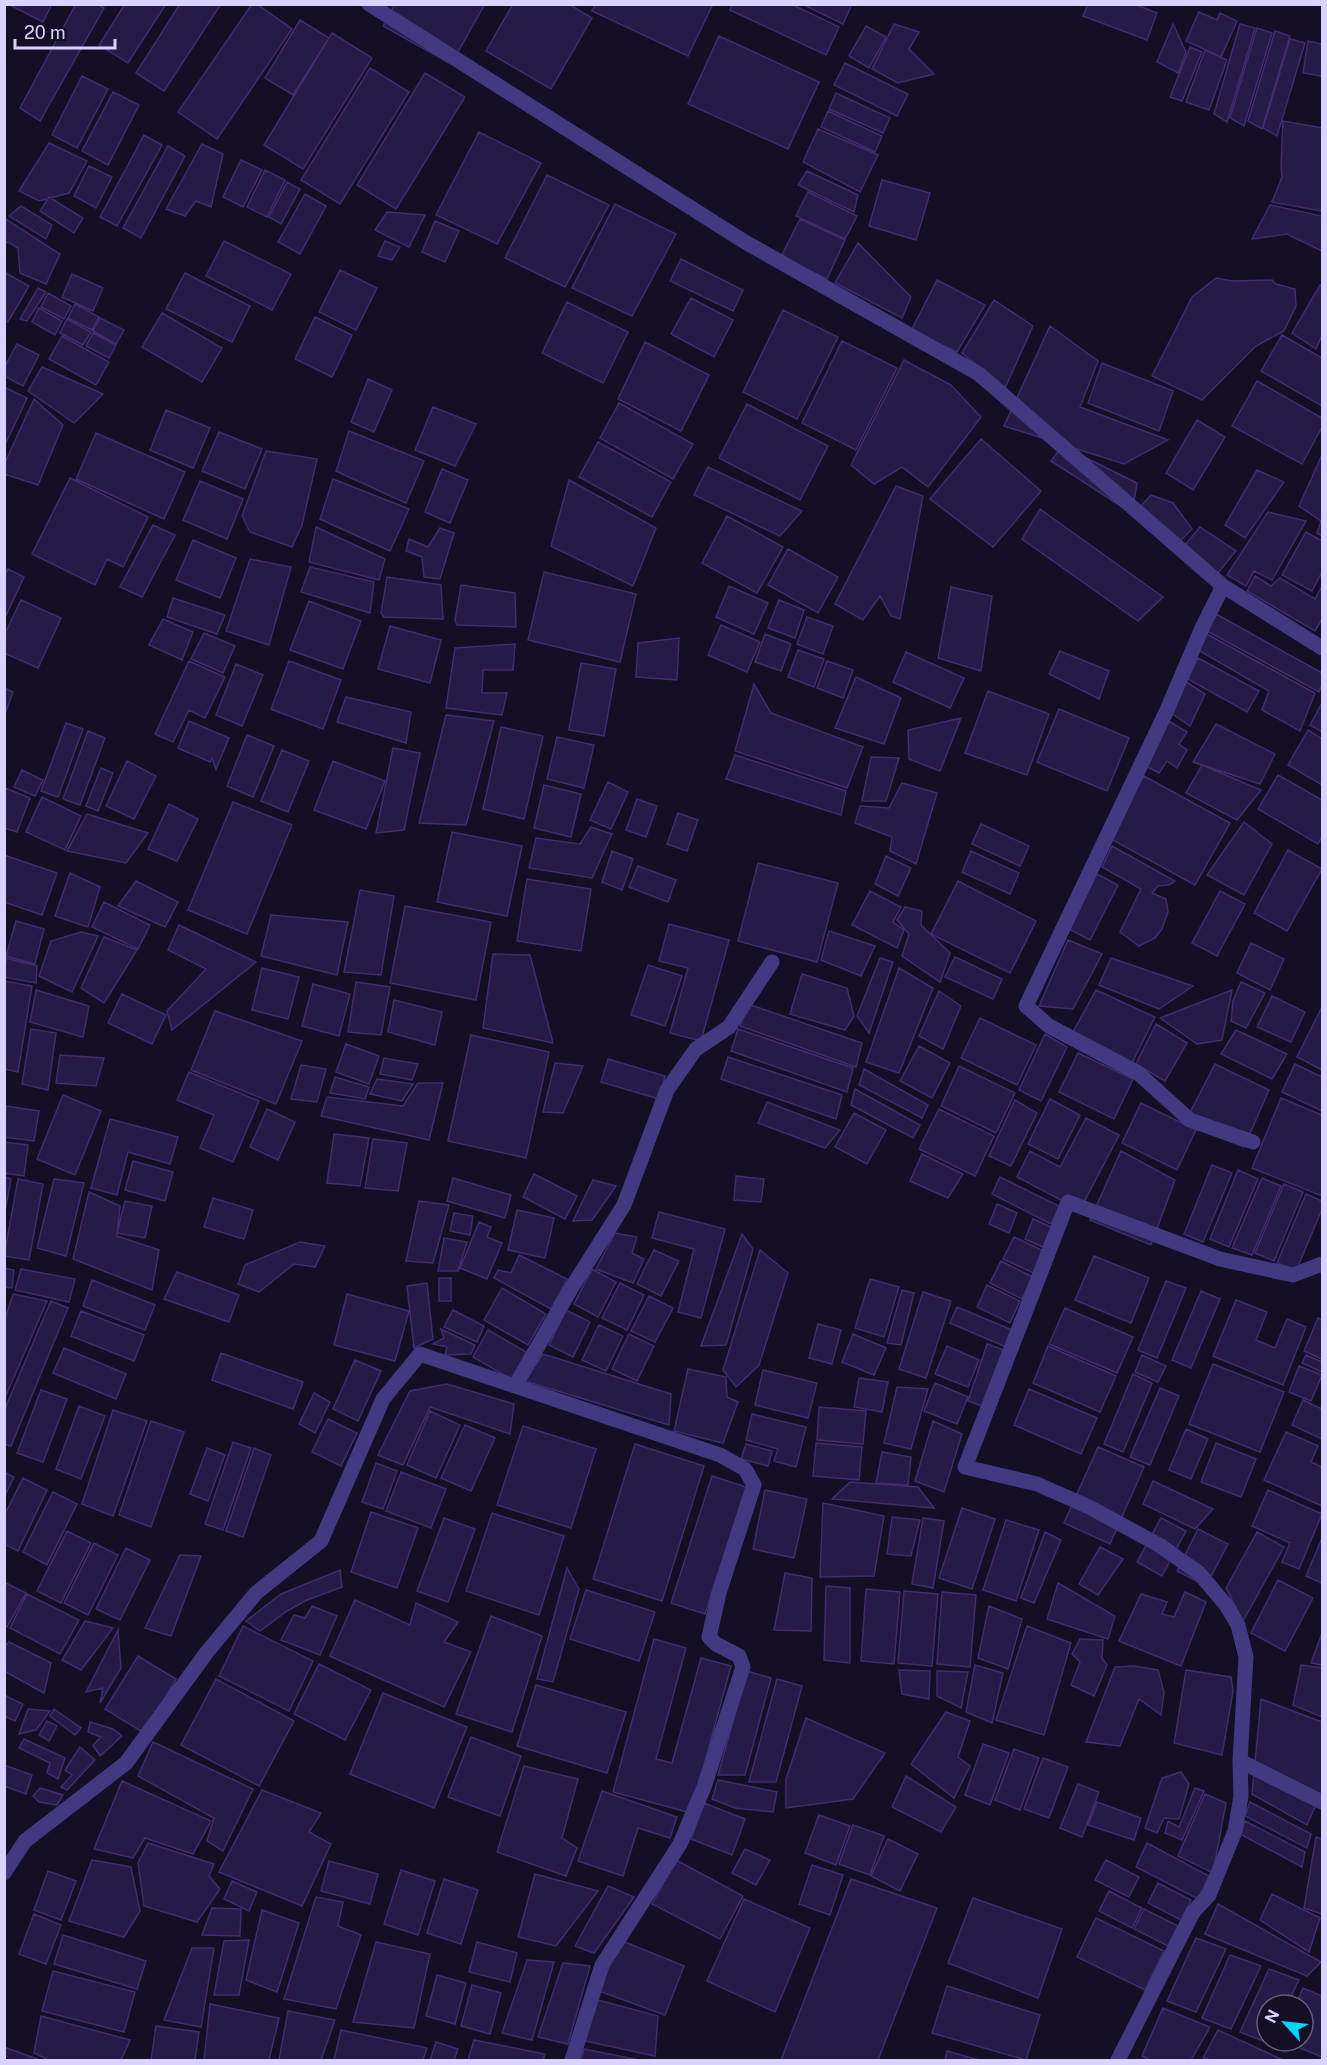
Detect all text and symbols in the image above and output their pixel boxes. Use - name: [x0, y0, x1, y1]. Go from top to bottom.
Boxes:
- scale bar: [15, 12, 116, 50]
- text: 20 m: [24, 22, 66, 43]
- north arrow: [1255, 1993, 1315, 2053]
- text: N: [1261, 2007, 1283, 2026]

